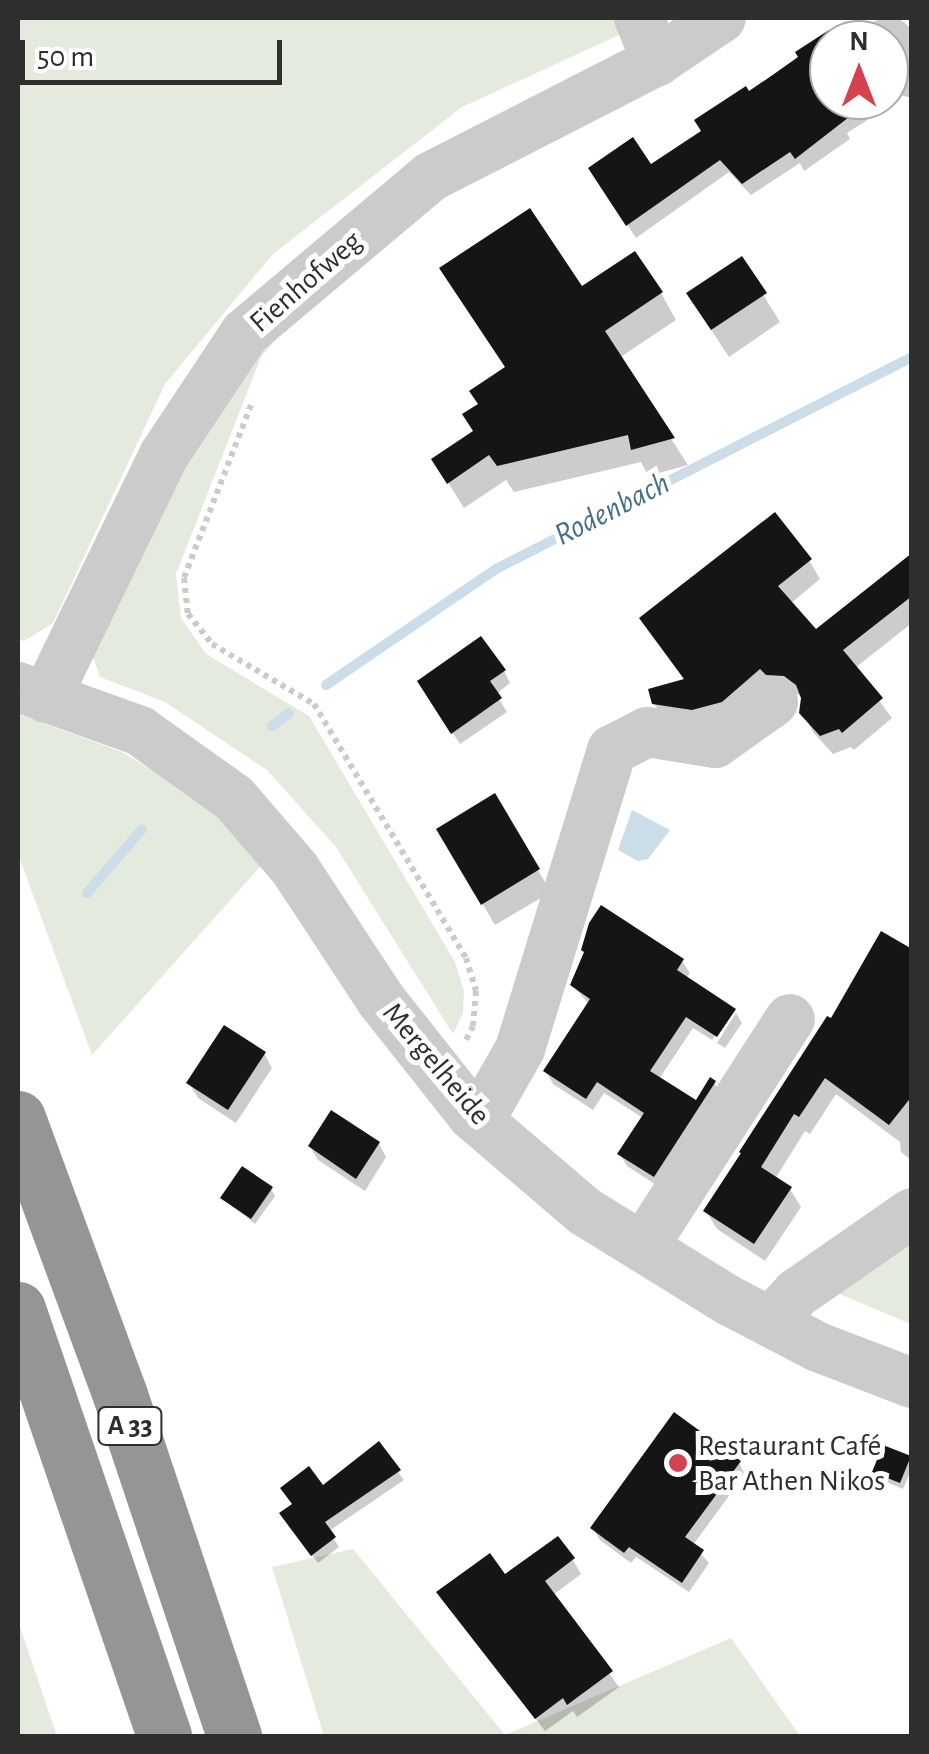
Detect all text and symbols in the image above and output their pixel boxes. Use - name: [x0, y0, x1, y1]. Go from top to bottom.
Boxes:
- scale bar: [25, 20, 288, 82]
- north arrow: [809, 20, 909, 120]
- text: N: [849, 28, 869, 56]
- text: 50 m: [37, 42, 94, 72]
- street label: Fienhofweg: [243, 224, 369, 340]
- water label: Rodenbach: [548, 464, 676, 554]
- street label: Mergelheide: [374, 996, 498, 1132]
- road number: A 33: [95, 1403, 165, 1449]
- place label: Restaurant Café Bar Athen Nikos: [698, 1428, 885, 1498]
- marker: Restaurant Café Bar Athen Nikos: [667, 1452, 689, 1474]

